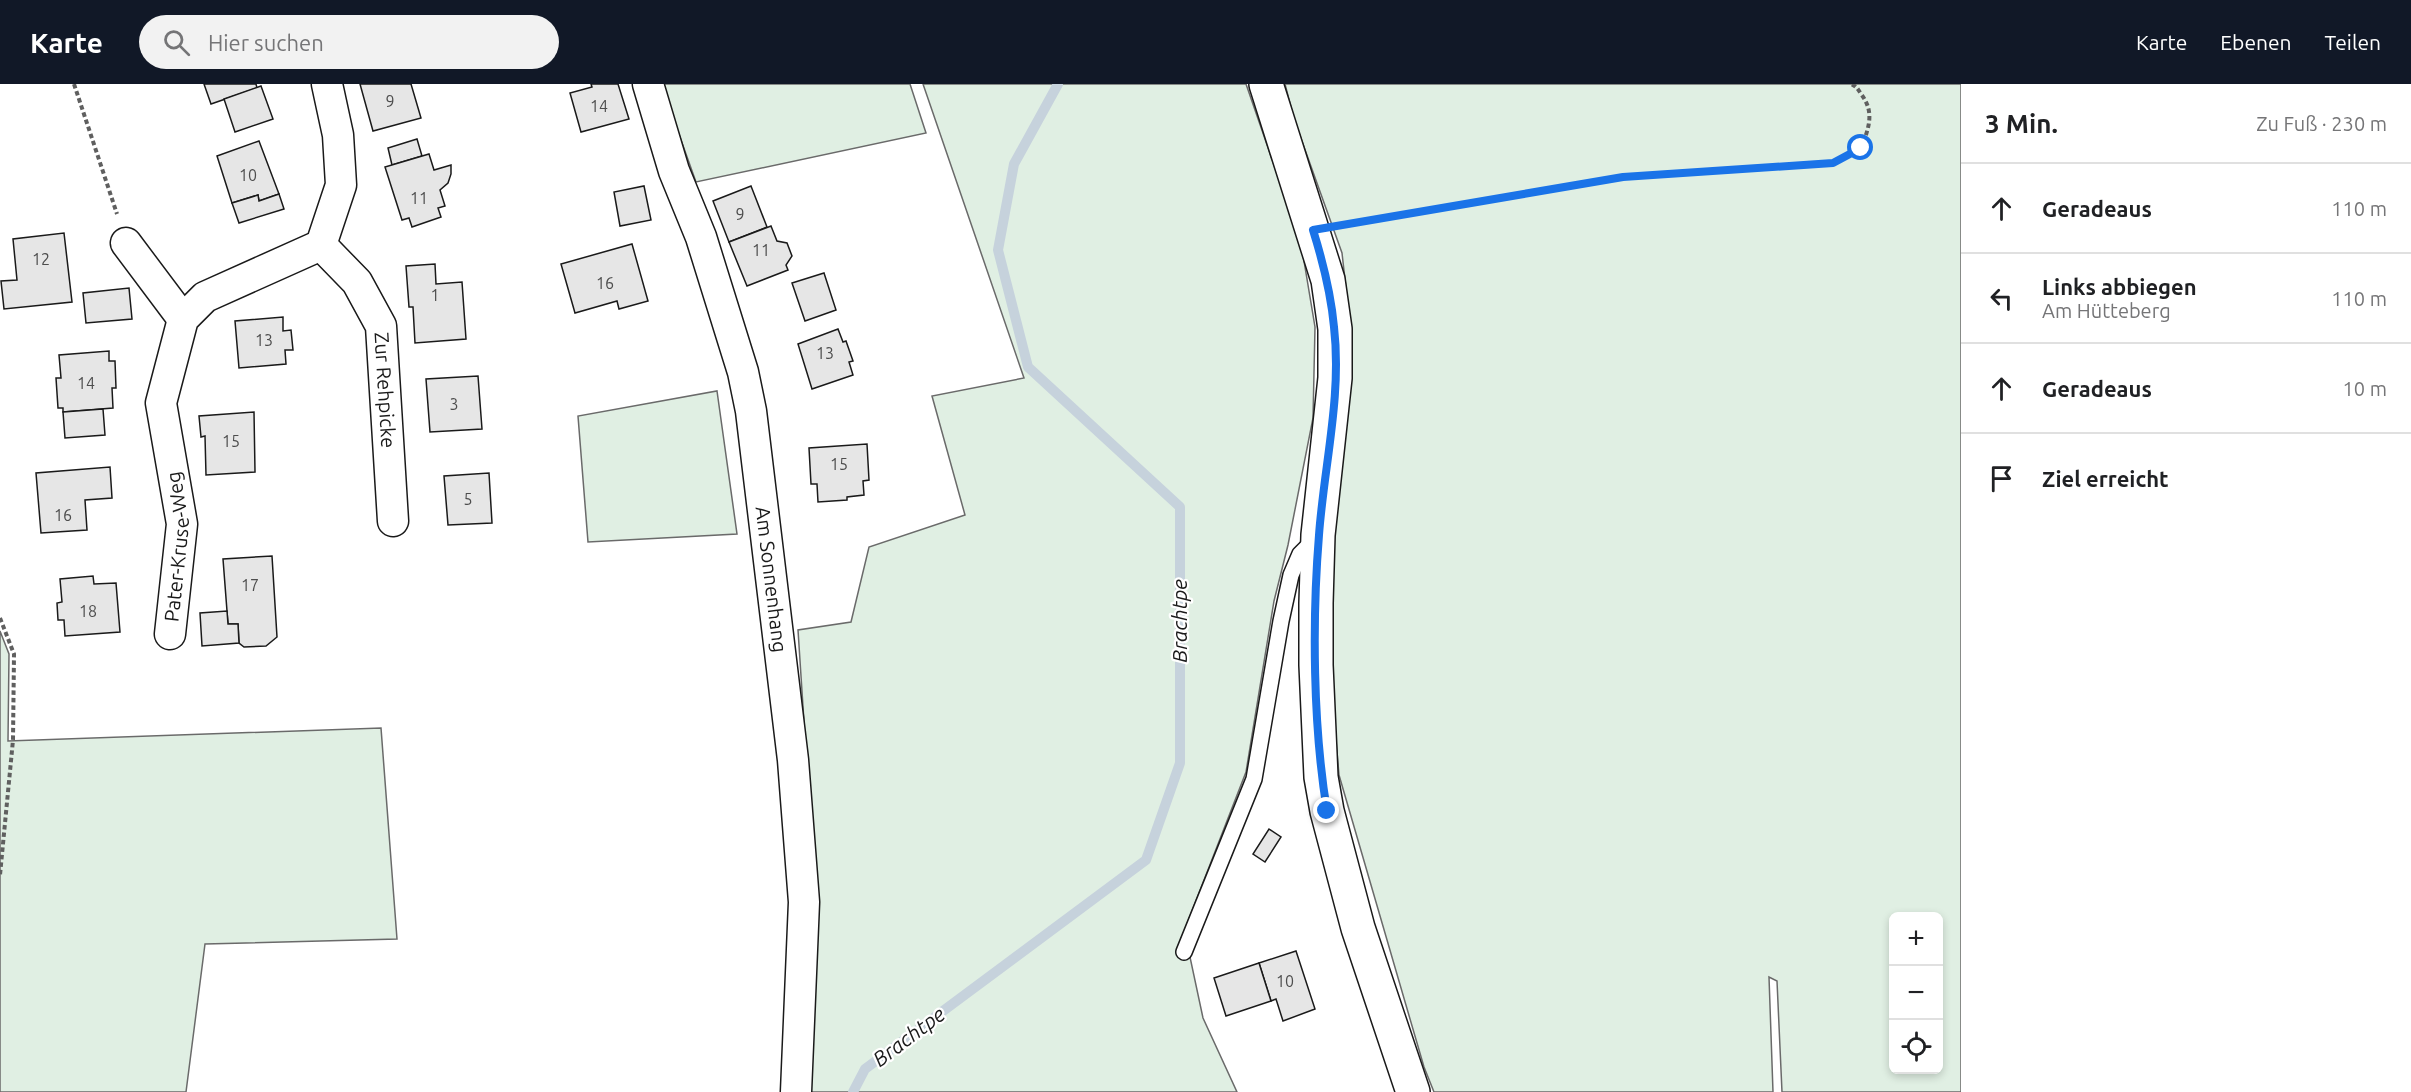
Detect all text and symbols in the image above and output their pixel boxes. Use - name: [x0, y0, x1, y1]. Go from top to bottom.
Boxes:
- search box: [139, 15, 559, 69]
- icon: search: [160, 26, 193, 59]
- text: Karte: [30, 27, 103, 58]
- text: Hier suchen: [208, 30, 324, 55]
- text: Karte: [2136, 30, 2187, 54]
- text: Ebenen: [2220, 30, 2292, 54]
- text: Teilen: [2325, 30, 2381, 54]
- house number: 9: [385, 92, 395, 110]
- house number: 14: [590, 97, 608, 115]
- text: 3 Min.: [1985, 109, 2058, 138]
- text: Zu Fuß · 230 m: [2256, 112, 2387, 135]
- route start: [1847, 134, 1873, 160]
- house number: 10: [239, 166, 257, 184]
- house number: 11: [410, 189, 428, 207]
- icon: ahead: [1985, 192, 2018, 225]
- text: Geradeaus: [2042, 196, 2152, 221]
- text: 110 m: [2331, 197, 2387, 220]
- house number: 9: [735, 205, 745, 223]
- house number: 11: [752, 241, 770, 259]
- house number: 12: [32, 250, 50, 268]
- house number: 16: [596, 274, 614, 292]
- text: Links abbiegen: [2042, 274, 2197, 299]
- icon: left: [1985, 282, 2018, 315]
- house number: 1: [430, 286, 440, 304]
- text: 110 m: [2331, 287, 2387, 310]
- text: Am Hütteberg: [2042, 299, 2171, 322]
- house number: 13: [255, 331, 273, 349]
- street label: Zur Rehpicke: [370, 331, 400, 449]
- house number: 13: [816, 344, 834, 362]
- icon: ahead: [1985, 372, 2018, 405]
- house number: 14: [77, 374, 95, 392]
- text: Geradeaus: [2042, 376, 2152, 401]
- text: 10 m: [2343, 377, 2387, 400]
- house number: 3: [449, 395, 459, 413]
- house number: 15: [222, 432, 240, 450]
- house number: 15: [830, 455, 848, 473]
- icon: arrive: [1985, 462, 2018, 495]
- text: Ziel erreicht: [2042, 466, 2169, 491]
- street label: Pater-Kruse-Weg: [159, 470, 194, 623]
- house number: 5: [463, 490, 473, 508]
- street label: Am Sonnenhang: [752, 505, 792, 654]
- house number: 16: [54, 506, 72, 524]
- house number: 17: [241, 576, 259, 594]
- water label: Brachtpe: [1167, 579, 1191, 663]
- house number: 18: [79, 602, 97, 620]
- route end: [1313, 797, 1339, 823]
- map controls: [1889, 912, 1943, 1074]
- button: +: [1889, 912, 1943, 966]
- button: −: [1889, 966, 1943, 1020]
- house number: 10: [1276, 972, 1294, 990]
- water label: Brachtpe: [868, 1001, 949, 1071]
- button: locate: [1889, 1020, 1943, 1074]

